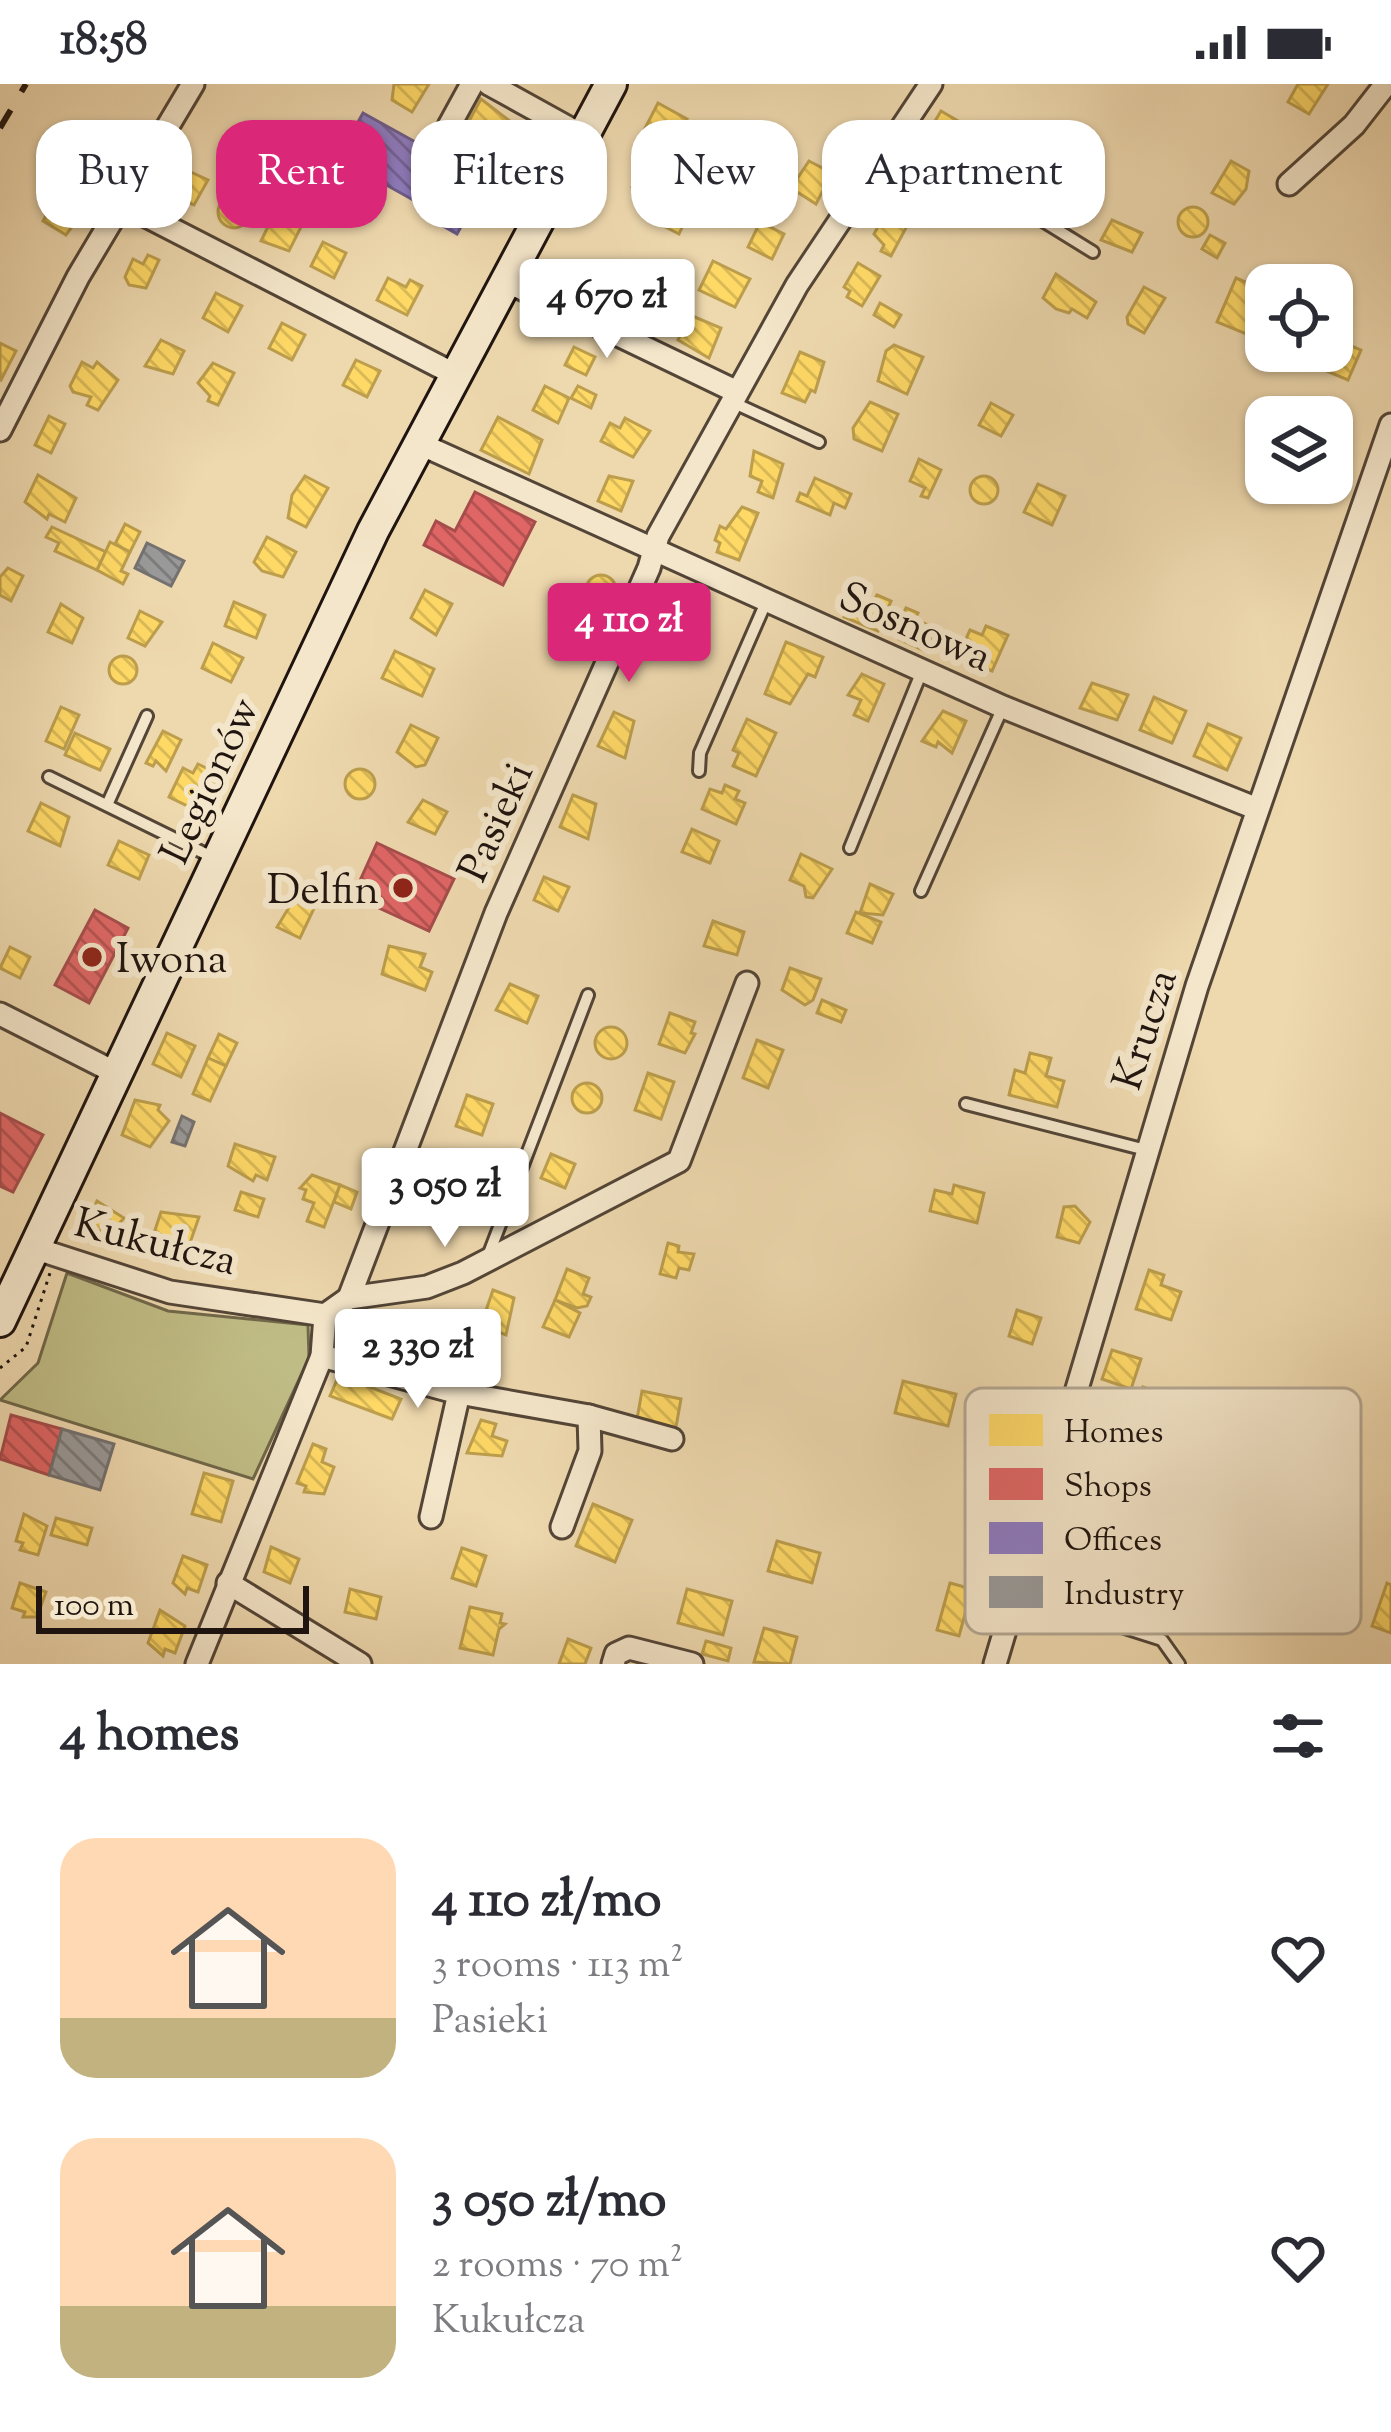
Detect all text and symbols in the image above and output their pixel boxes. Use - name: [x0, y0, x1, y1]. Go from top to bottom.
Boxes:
- text: 18:58: [60, 10, 147, 75]
- chip: Buy: [36, 120, 192, 228]
- chip: Rent: [216, 120, 387, 228]
- chip: Filters: [411, 120, 607, 228]
- chip: New: [631, 120, 798, 228]
- chip: Apartment: [822, 120, 1105, 228]
- pin: 4 670 zł: [483, 259, 731, 361]
- map controls: [1245, 264, 1353, 504]
- button: locate: [1245, 264, 1353, 372]
- text: 4 670 zł: [547, 270, 667, 326]
- button: layers: [1245, 396, 1353, 504]
- street label: Sosnowa: [828, 569, 1000, 690]
- pin: 4 110 zł: [505, 583, 753, 685]
- text: 4 110 zł: [575, 594, 683, 650]
- street label: Legionów: [148, 689, 277, 875]
- street label: Pasieki: [446, 754, 551, 892]
- place label: Delfin: [267, 863, 379, 923]
- marker: Delfin: [390, 875, 416, 901]
- place label: Iwona: [116, 932, 227, 992]
- marker: Iwona: [79, 944, 105, 970]
- street label: Krucza: [1100, 962, 1195, 1099]
- pin: 3 050 zł: [321, 1148, 569, 1250]
- text: 3 050 zł: [389, 1159, 501, 1215]
- street label: Kukułcza: [67, 1196, 242, 1294]
- pin: 2 330 zł: [294, 1309, 542, 1411]
- text: 2 330 zł: [362, 1320, 474, 1376]
- legend: [965, 1388, 1361, 1634]
- text: Homes: [1064, 1410, 1163, 1458]
- text: Shops: [1064, 1464, 1152, 1512]
- text: Offices: [1064, 1518, 1162, 1566]
- text: Industry: [1064, 1572, 1184, 1620]
- scale bar: [36, 1580, 309, 1633]
- text: 100 m: [54, 1583, 134, 1631]
- text: 4 homes: [60, 1700, 239, 1773]
- icon: filters: [1265, 1703, 1331, 1769]
- text: 4 110 zł/mo: [432, 1866, 661, 1939]
- icon: home: [156, 1886, 300, 2030]
- icon: heart: [1265, 1925, 1331, 1991]
- text: 3 rooms · 113 m²: [432, 1939, 683, 1995]
- text: Pasieki: [432, 1995, 548, 2051]
- text: 3 050 zł/mo: [432, 2166, 667, 2239]
- icon: home: [156, 2186, 300, 2330]
- icon: heart: [1265, 2225, 1331, 2291]
- text: 2 rooms · 70 m²: [432, 2239, 683, 2295]
- text: Kukułcza: [432, 2295, 585, 2351]

